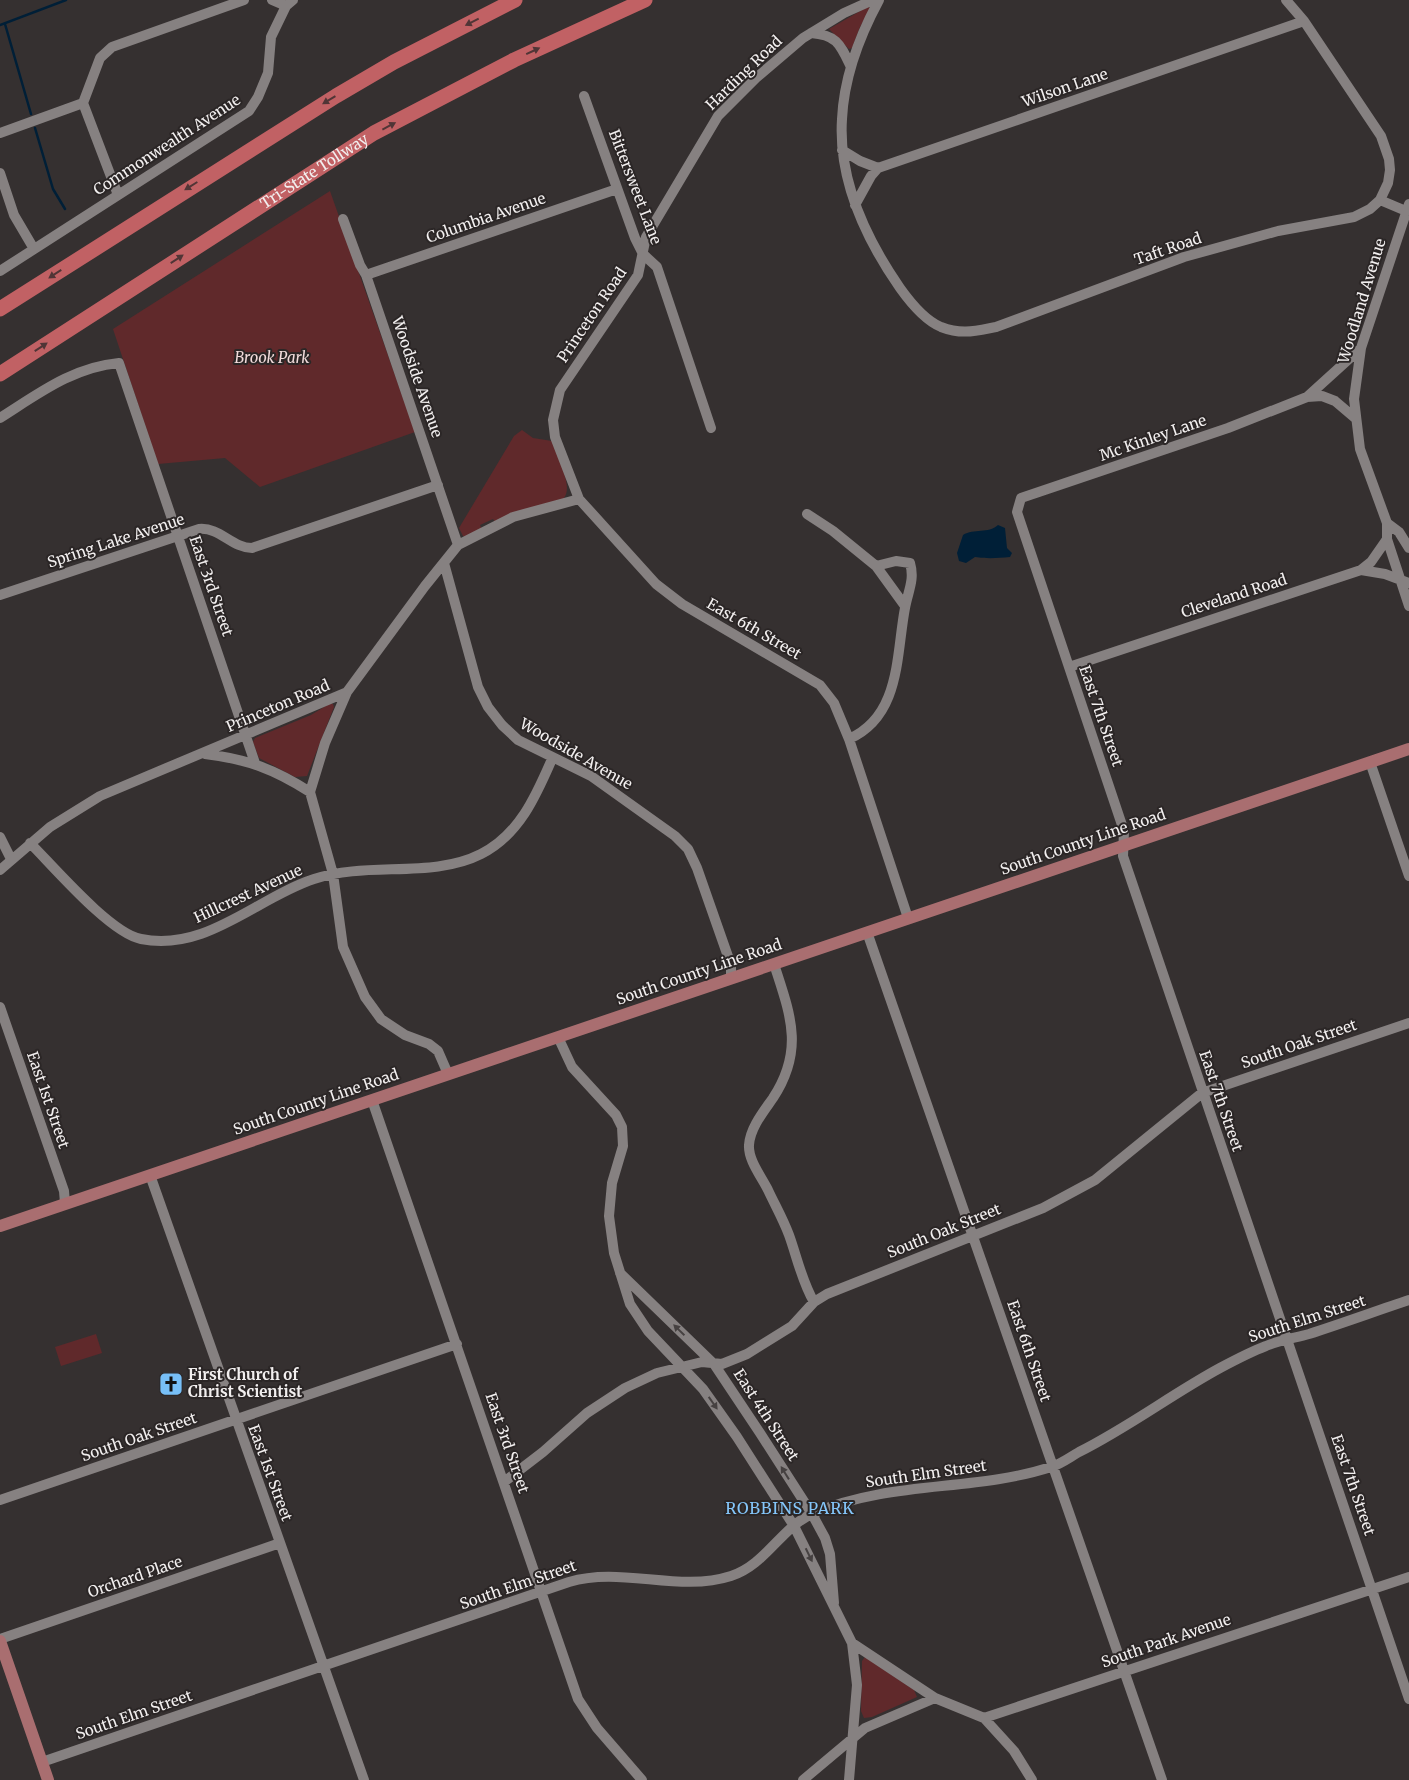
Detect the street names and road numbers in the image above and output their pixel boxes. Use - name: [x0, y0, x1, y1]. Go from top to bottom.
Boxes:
- street label: Harding Road: [701, 31, 786, 114]
- street label: Wilson Lane: [1018, 64, 1110, 111]
- street label: Commonwealth Avenue: [90, 90, 244, 199]
- street label: Bittersweet Lane: [605, 127, 666, 247]
- street label: Tri-State Tollway: [257, 129, 372, 213]
- street label: Columbia Avenue: [424, 188, 548, 247]
- street label: Taft Road: [1132, 228, 1204, 269]
- street label: Woodland Avenue: [1333, 236, 1390, 367]
- street label: Princeton Road: [553, 264, 630, 366]
- street label: Woodside Avenue: [388, 313, 447, 440]
- street label: Mc Kinley Lane: [1097, 410, 1209, 465]
- street label: Spring Lake Avenue: [45, 509, 187, 572]
- street label: East 3rd Street: [185, 533, 238, 639]
- street label: Cleveland Road: [1179, 569, 1289, 622]
- street label: East 6th Street: [704, 594, 805, 663]
- street label: East 7th Street: [1075, 663, 1128, 769]
- street label: Princeton Road: [223, 675, 332, 736]
- street label: Woodside Avenue: [516, 713, 636, 794]
- street label: South County Line Road: [998, 804, 1168, 879]
- street label: Hillcrest Avenue: [191, 860, 305, 927]
- street label: South County Line Road: [614, 934, 784, 1009]
- street label: South Oak Street: [1238, 1015, 1359, 1072]
- street label: East 7th Street: [1195, 1048, 1248, 1154]
- street label: East 1st Street: [23, 1049, 74, 1151]
- street label: South County Line Road: [231, 1064, 401, 1139]
- street label: South Oak Street: [884, 1199, 1004, 1262]
- street label: South Elm Street: [1246, 1291, 1368, 1346]
- street label: East 6th Street: [1003, 1298, 1056, 1404]
- street label: East 4th Street: [730, 1365, 803, 1464]
- street label: East 3rd Street: [481, 1390, 534, 1496]
- street label: South Oak Street: [78, 1408, 199, 1465]
- street label: East 1st Street: [244, 1422, 297, 1524]
- street label: East 7th Street: [1327, 1432, 1380, 1538]
- street label: South Elm Street: [864, 1456, 988, 1491]
- street label: Orchard Place: [85, 1551, 185, 1602]
- street label: South Elm Street: [457, 1556, 579, 1613]
- street label: South Park Avenue: [1099, 1609, 1233, 1672]
- street label: South Elm Street: [73, 1686, 195, 1743]

